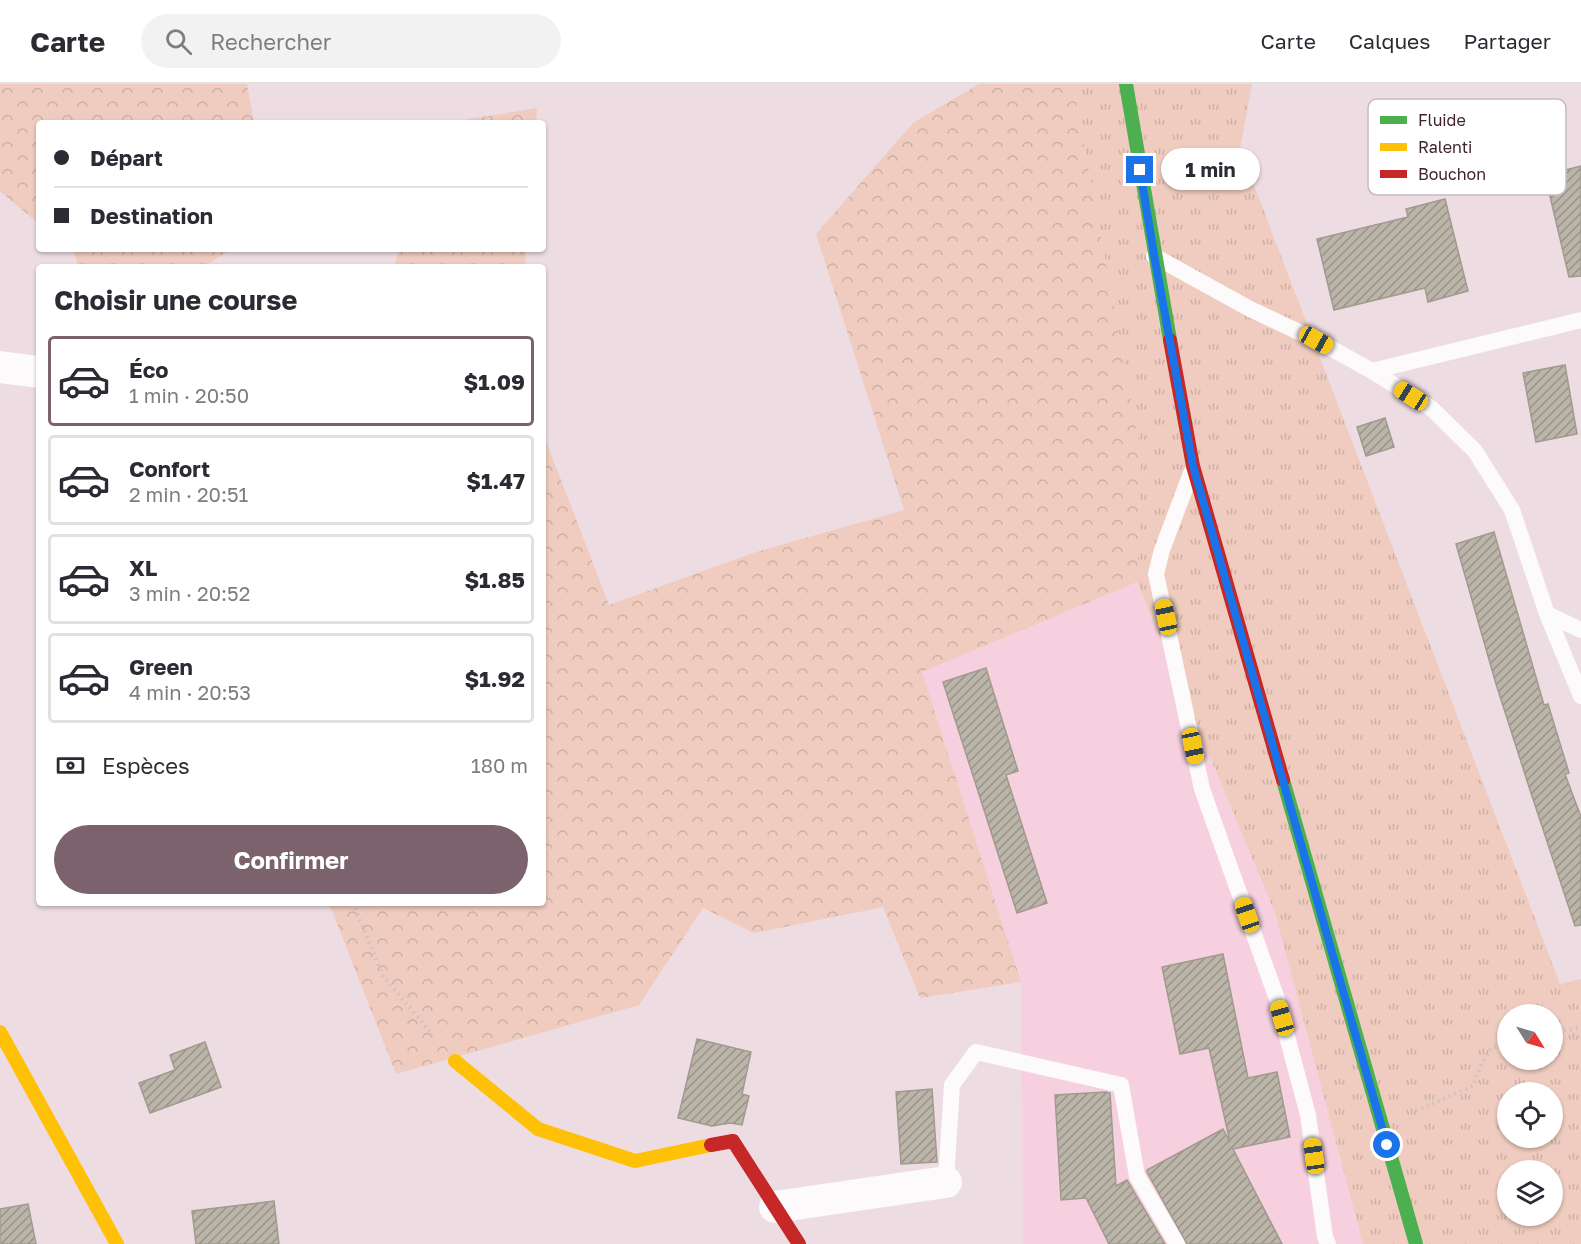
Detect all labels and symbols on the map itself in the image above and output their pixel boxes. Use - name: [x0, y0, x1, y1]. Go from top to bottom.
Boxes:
- legend: [1368, 99, 1566, 195]
- text: Fluide: [1418, 110, 1466, 130]
- text: Ralenti: [1418, 137, 1472, 157]
- callout: 1 min: [1161, 149, 1260, 191]
- route end: [1126, 156, 1153, 183]
- text: Bouchon: [1418, 164, 1486, 184]
- car: [1296, 323, 1336, 357]
- car: [1391, 379, 1431, 413]
- car: [1153, 598, 1179, 636]
- car: [1180, 727, 1206, 765]
- car: [1233, 895, 1261, 935]
- car: [1268, 998, 1296, 1038]
- north arrow: [1497, 1004, 1563, 1070]
- route start: [1373, 1131, 1400, 1158]
- car: [1303, 1137, 1325, 1175]

